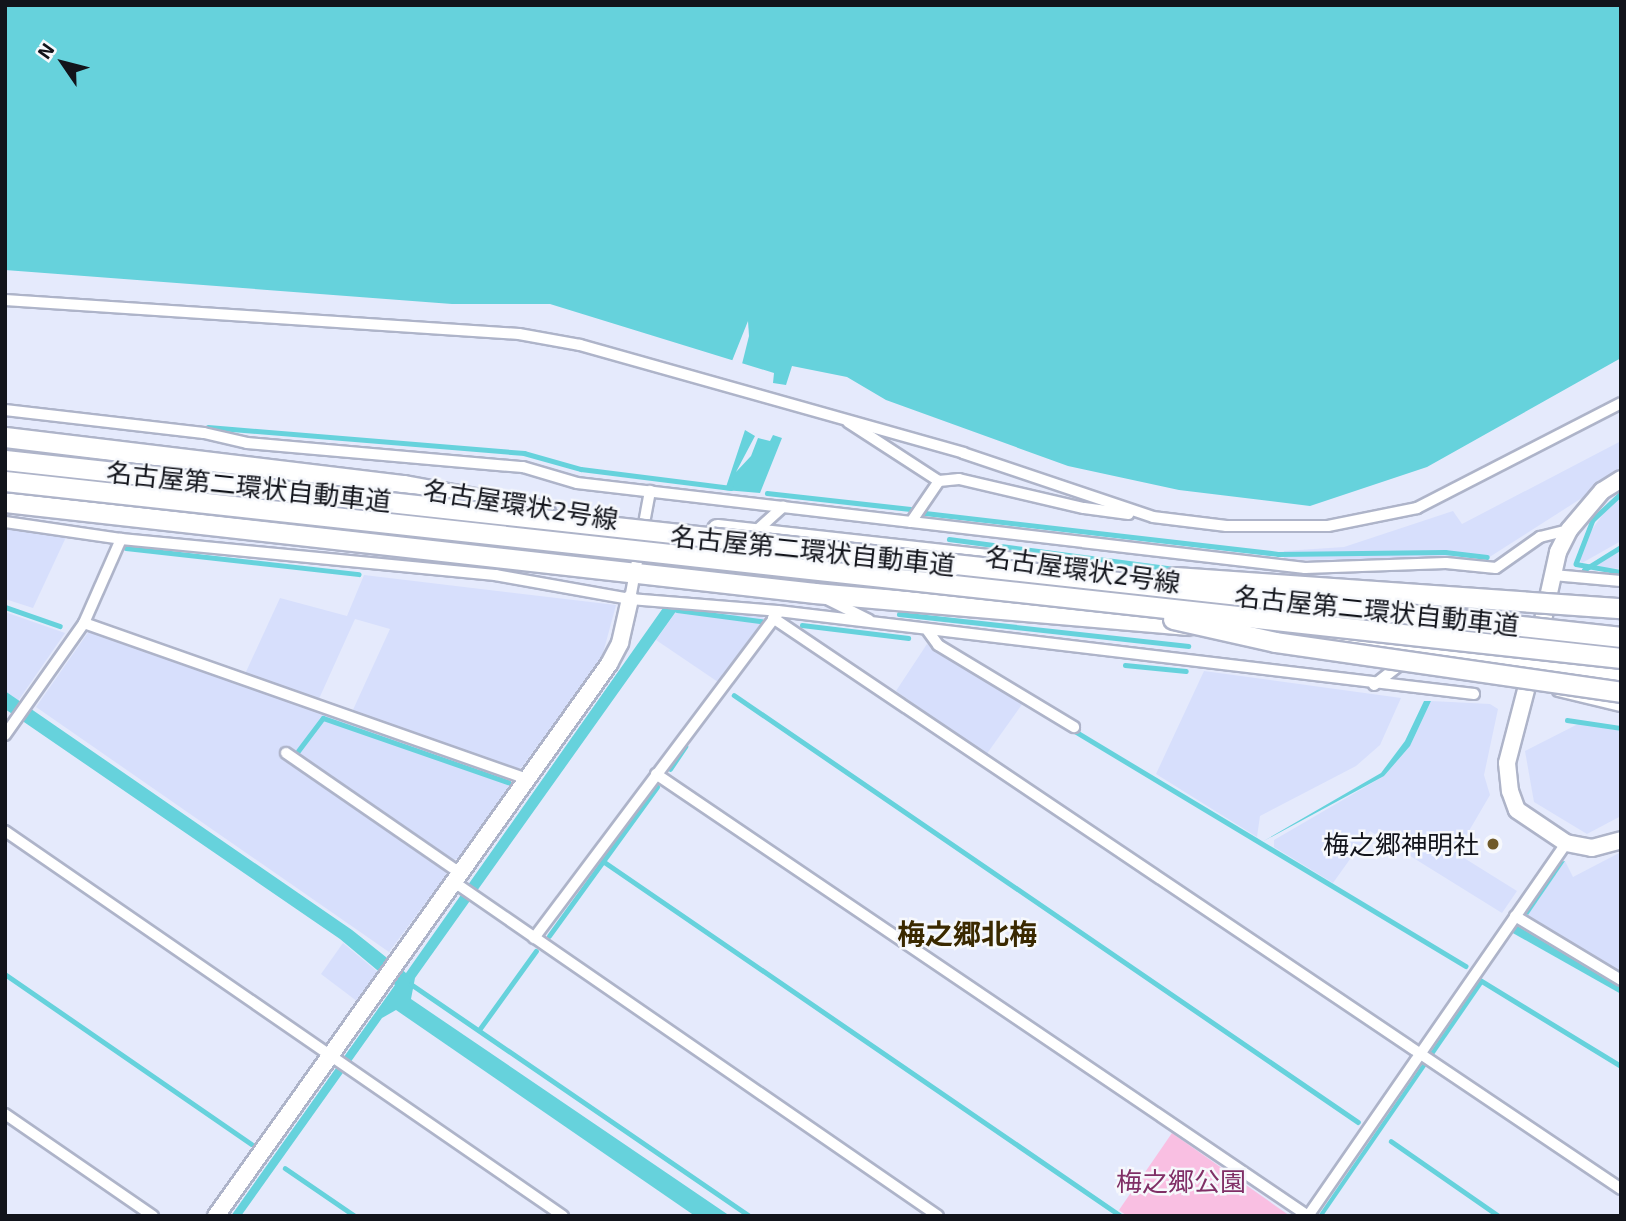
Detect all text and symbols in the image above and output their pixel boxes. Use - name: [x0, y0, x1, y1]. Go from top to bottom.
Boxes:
- north arrow: [28, 28, 98, 98]
- text: N: [32, 38, 59, 63]
- street label: 名古屋第二環状自動車道: [105, 456, 393, 516]
- street label: 名古屋環状2号線: [421, 473, 621, 535]
- street label: 名古屋第二環状自動車道: [669, 520, 957, 580]
- street label: 名古屋環状2号線: [983, 540, 1183, 598]
- street label: 名古屋第二環状自動車道: [1233, 580, 1521, 640]
- place label: 梅之郷神明社: [1323, 828, 1479, 860]
- marker: 梅之郷神明社: [1485, 836, 1501, 852]
- district label: 梅之郷北梅: [897, 916, 1037, 950]
- park label: 梅之郷公園: [1116, 1165, 1246, 1197]

